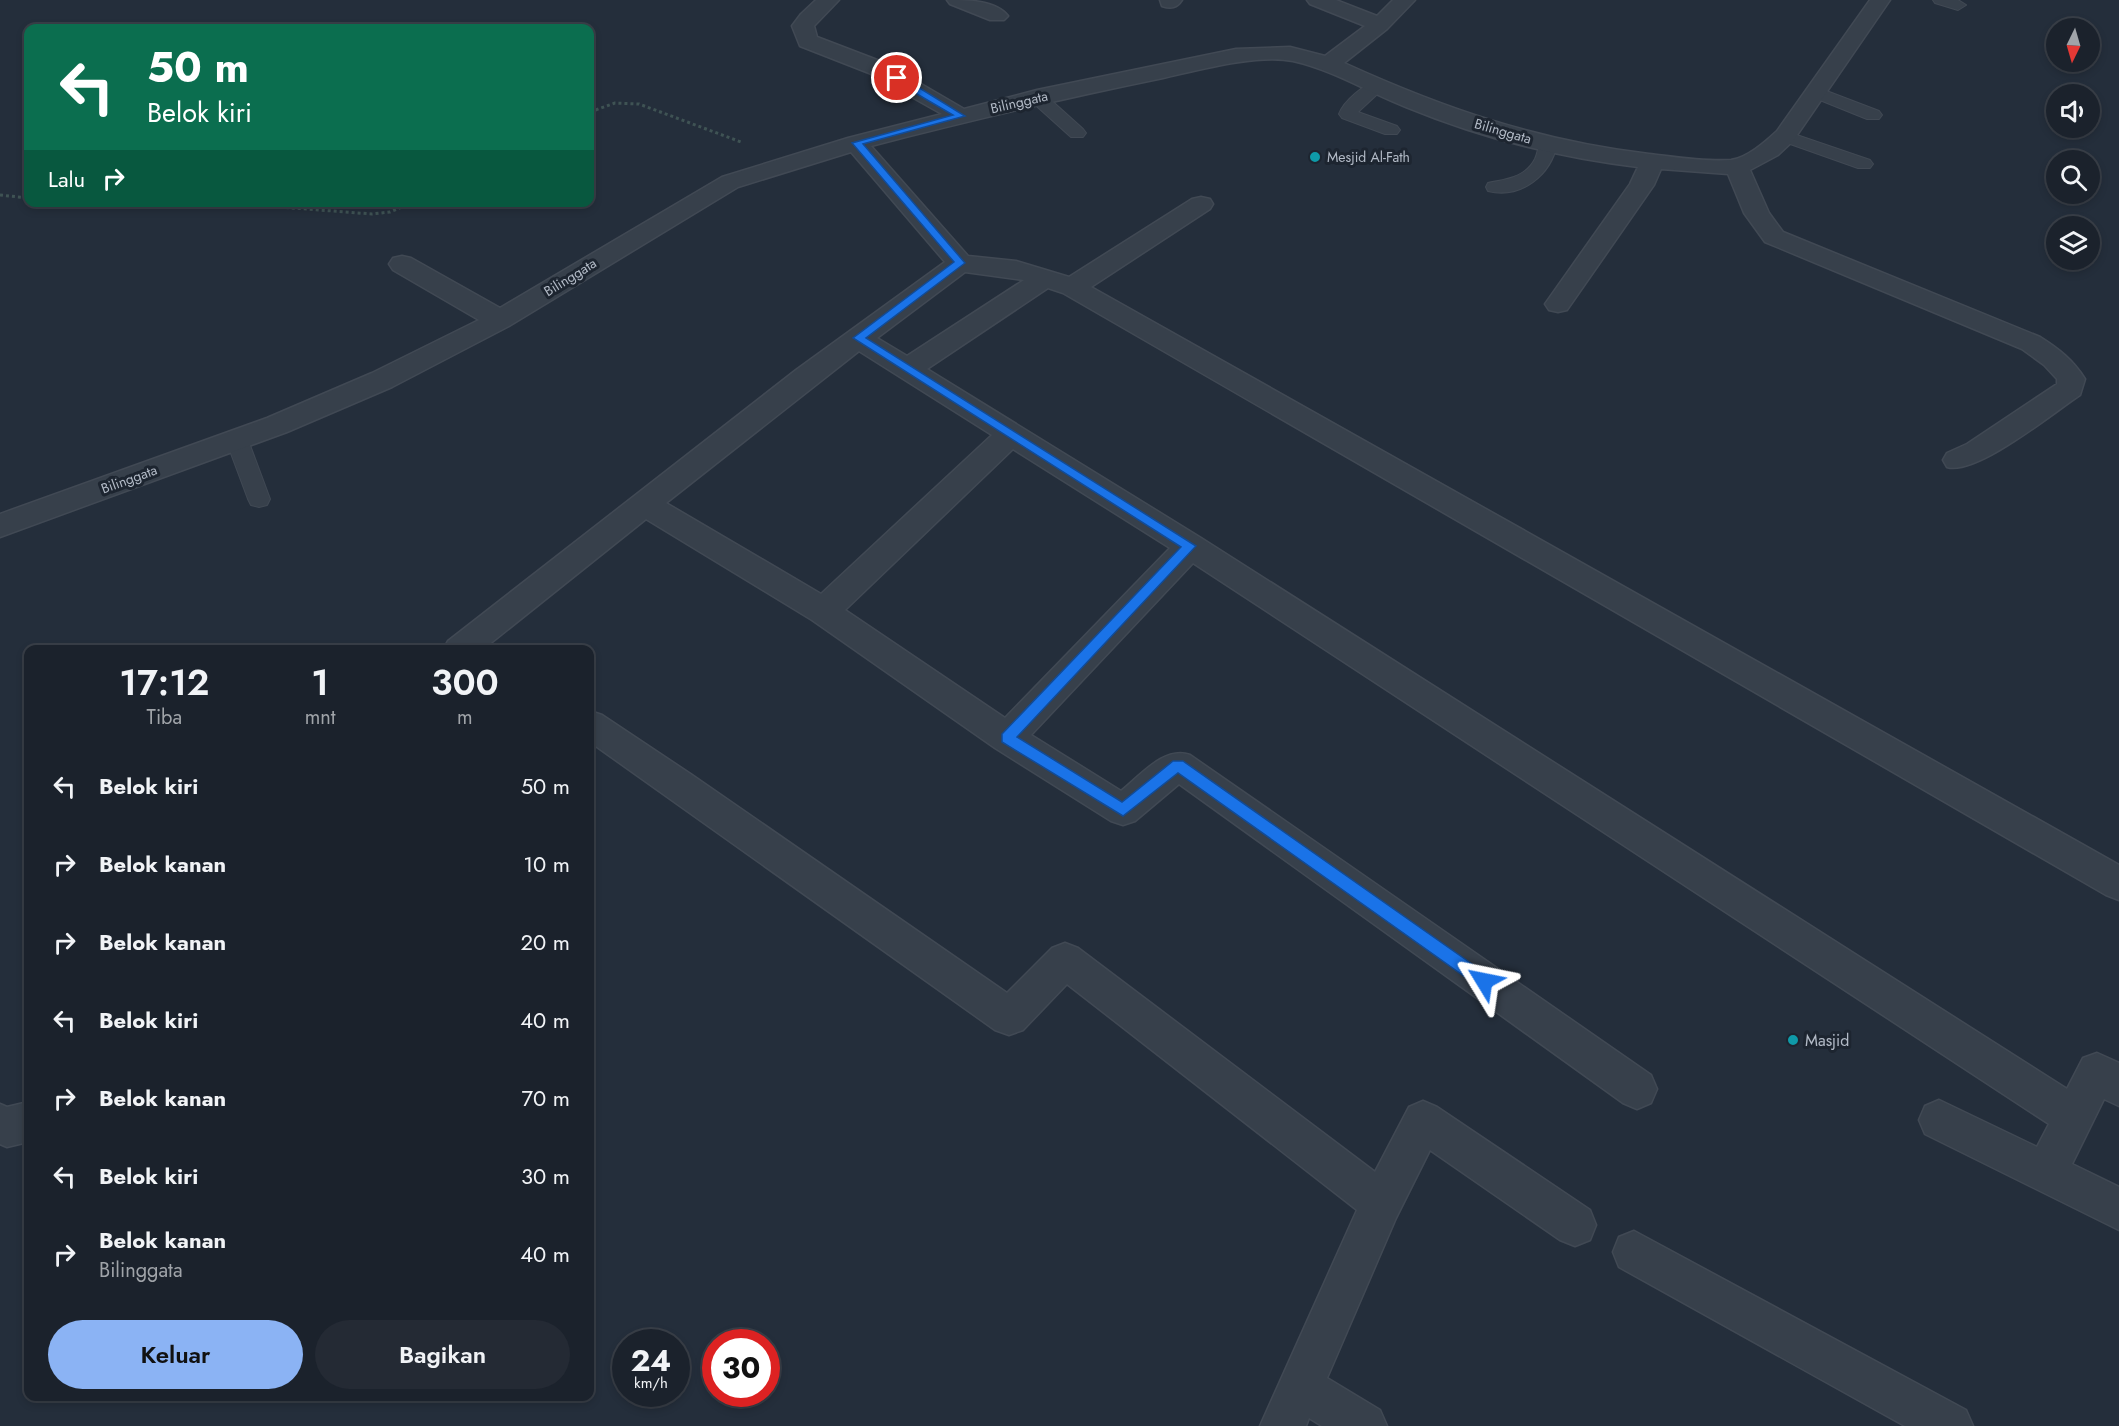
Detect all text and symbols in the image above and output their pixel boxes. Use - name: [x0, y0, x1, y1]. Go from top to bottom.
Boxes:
- north arrow: [2046, 18, 2100, 72]
- map controls: [2046, 18, 2100, 270]
- text: 50 m: [147, 37, 249, 98]
- icon: left: [48, 48, 126, 126]
- pin: [871, 52, 922, 103]
- icon: arrive: [880, 61, 913, 94]
- button: sound: [2046, 84, 2100, 138]
- street label: Bilinggata: [988, 86, 1050, 118]
- text: Belok kiri: [147, 93, 252, 132]
- street label: Bilinggata: [1472, 113, 1534, 149]
- place label: Mesjid Al-Fath: [1327, 147, 1410, 167]
- marker: Mesjid Al-Fath: [1308, 150, 1322, 164]
- button: search: [2046, 150, 2100, 204]
- icon: right: [97, 162, 130, 195]
- text: Lalu: [48, 163, 85, 195]
- button: layers: [2046, 216, 2100, 270]
- street label: Bilinggata: [540, 253, 600, 301]
- street label: Bilinggata: [98, 460, 160, 498]
- text: 17:12: [119, 656, 209, 708]
- text: 1: [311, 656, 329, 708]
- text: 300: [431, 656, 499, 708]
- text: Tiba: [147, 703, 182, 732]
- text: mnt: [305, 703, 336, 732]
- text: m: [457, 703, 473, 732]
- icon: left: [48, 770, 81, 803]
- text: Belok kiri: [99, 770, 198, 802]
- text: 50 m: [521, 770, 570, 802]
- icon: right: [48, 848, 81, 881]
- text: Belok kanan: [99, 848, 226, 880]
- text: 10 m: [523, 848, 570, 880]
- icon: right: [48, 926, 81, 959]
- text: Belok kanan: [99, 926, 226, 958]
- text: 20 m: [521, 926, 570, 958]
- position arrow: [1452, 949, 1516, 1013]
- icon: left: [48, 1004, 81, 1037]
- text: Belok kiri: [99, 1004, 198, 1036]
- text: 40 m: [520, 1004, 570, 1036]
- place label: Masjid: [1805, 1029, 1849, 1052]
- marker: Masjid: [1786, 1033, 1800, 1047]
- icon: right: [48, 1082, 81, 1115]
- text: Belok kanan: [99, 1082, 226, 1114]
- text: 70 m: [521, 1082, 570, 1114]
- icon: left: [48, 1160, 81, 1193]
- text: Belok kiri: [99, 1160, 198, 1192]
- text: 30 m: [521, 1160, 570, 1192]
- text: Belok kanan: [99, 1224, 226, 1256]
- icon: right: [48, 1238, 81, 1271]
- text: 40 m: [520, 1238, 570, 1270]
- text: Bilinggata: [99, 1256, 183, 1285]
- button: Keluar: [48, 1320, 303, 1389]
- button: Bagikan: [315, 1320, 570, 1389]
- speed limit sign: 30: [702, 1329, 780, 1407]
- text: 24: [631, 1339, 671, 1382]
- text: km/h: [634, 1372, 668, 1394]

